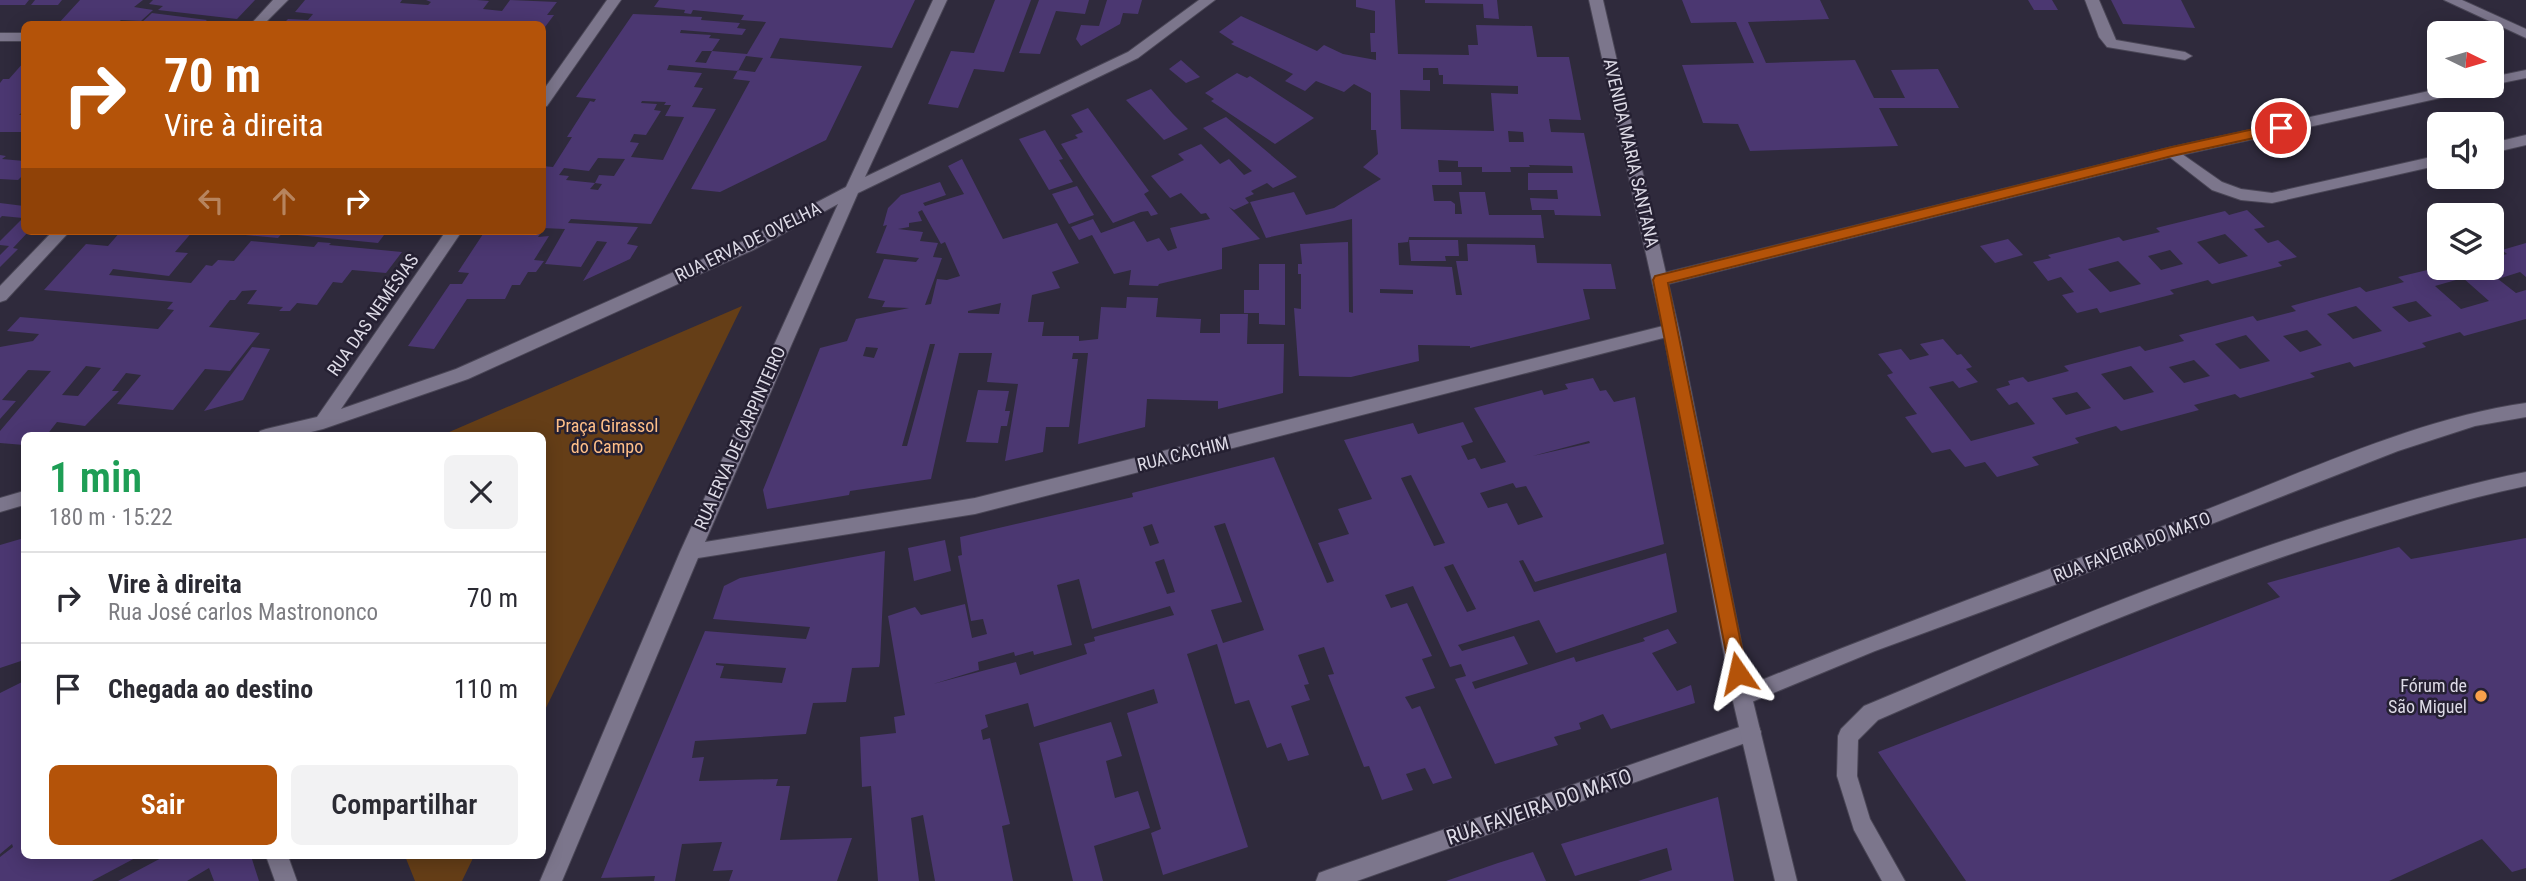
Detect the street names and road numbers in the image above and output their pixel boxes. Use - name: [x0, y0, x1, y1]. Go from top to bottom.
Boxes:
- street label: AVENIDA MARIA SANTANA: [1600, 56, 1664, 250]
- street label: RUA ERVA DE OVELHA: [671, 197, 825, 286]
- street label: RUA DAS NEMÉSIAS: [323, 250, 423, 380]
- street label: RUA ERVA DE CARPINTEIRO: [690, 343, 789, 533]
- street label: RUA CACHIM: [1135, 432, 1231, 475]
- street label: RUA FAVEIRA DO MATO: [2050, 507, 2213, 586]
- street label: RUA FAVEIRA DO MATO: [1443, 764, 1635, 850]

